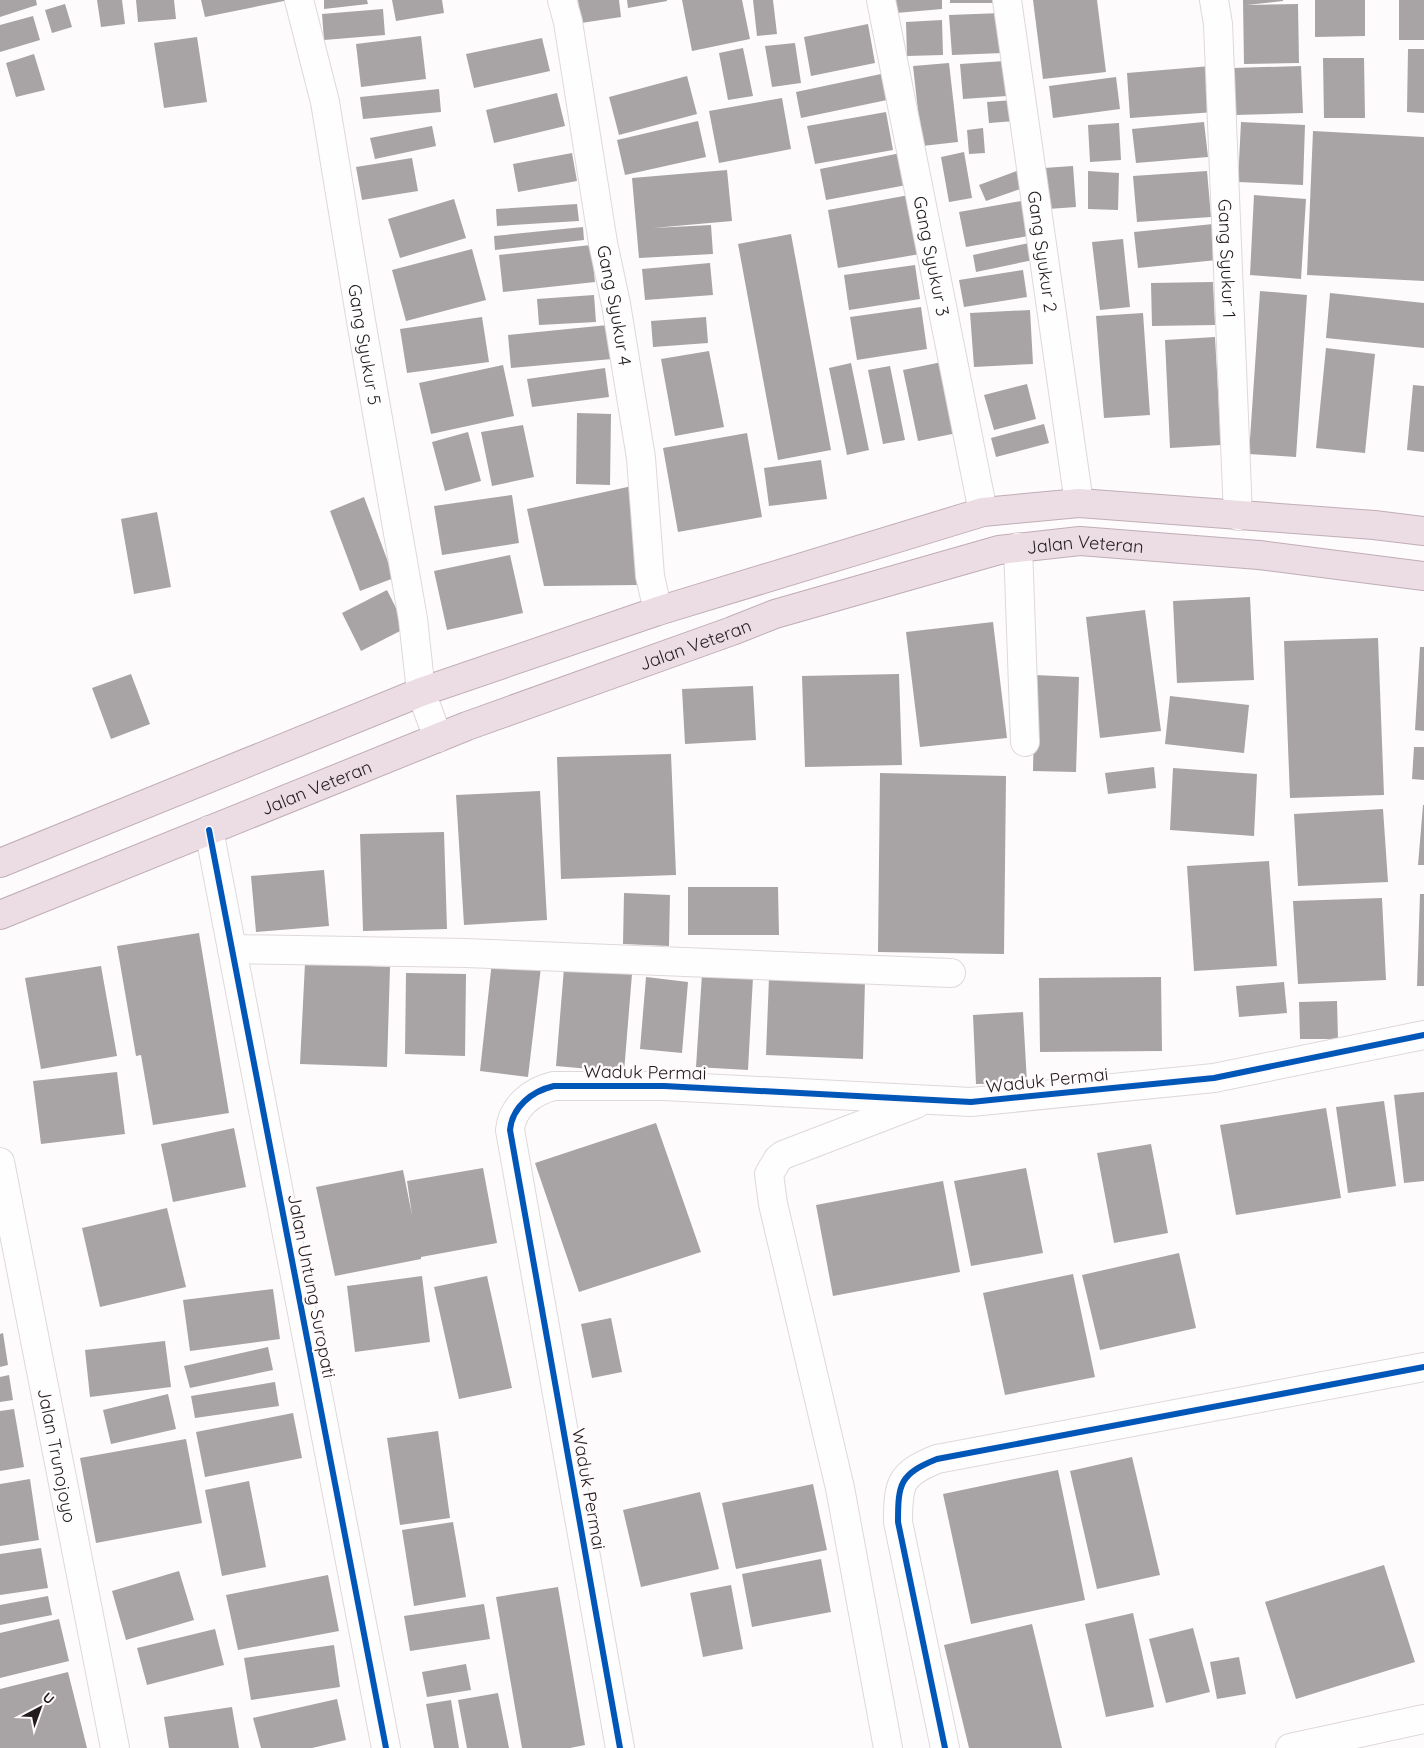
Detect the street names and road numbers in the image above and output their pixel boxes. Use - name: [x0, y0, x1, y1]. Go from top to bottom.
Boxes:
- street label: Gang Syukur 2: [1023, 189, 1063, 314]
- street label: Gang Syukur 3: [909, 194, 955, 318]
- street label: Gang Syukur 1: [1214, 198, 1241, 318]
- street label: Gang Syukur 4: [592, 243, 637, 367]
- street label: Gang Syukur 5: [344, 282, 387, 407]
- street label: Jalan Veteran: [1025, 529, 1144, 558]
- street label: Jalan Veteran: [636, 613, 754, 675]
- street label: Jalan Veteran: [257, 754, 375, 820]
- street label: Waduk Permai: [583, 1059, 707, 1085]
- street label: Waduk Permai: [985, 1062, 1109, 1098]
- street label: Jalan Untung Suropati: [283, 1192, 341, 1380]
- street label: Jalan Trunojoyo: [33, 1386, 82, 1525]
- street label: Waduk Permai: [567, 1426, 611, 1552]

